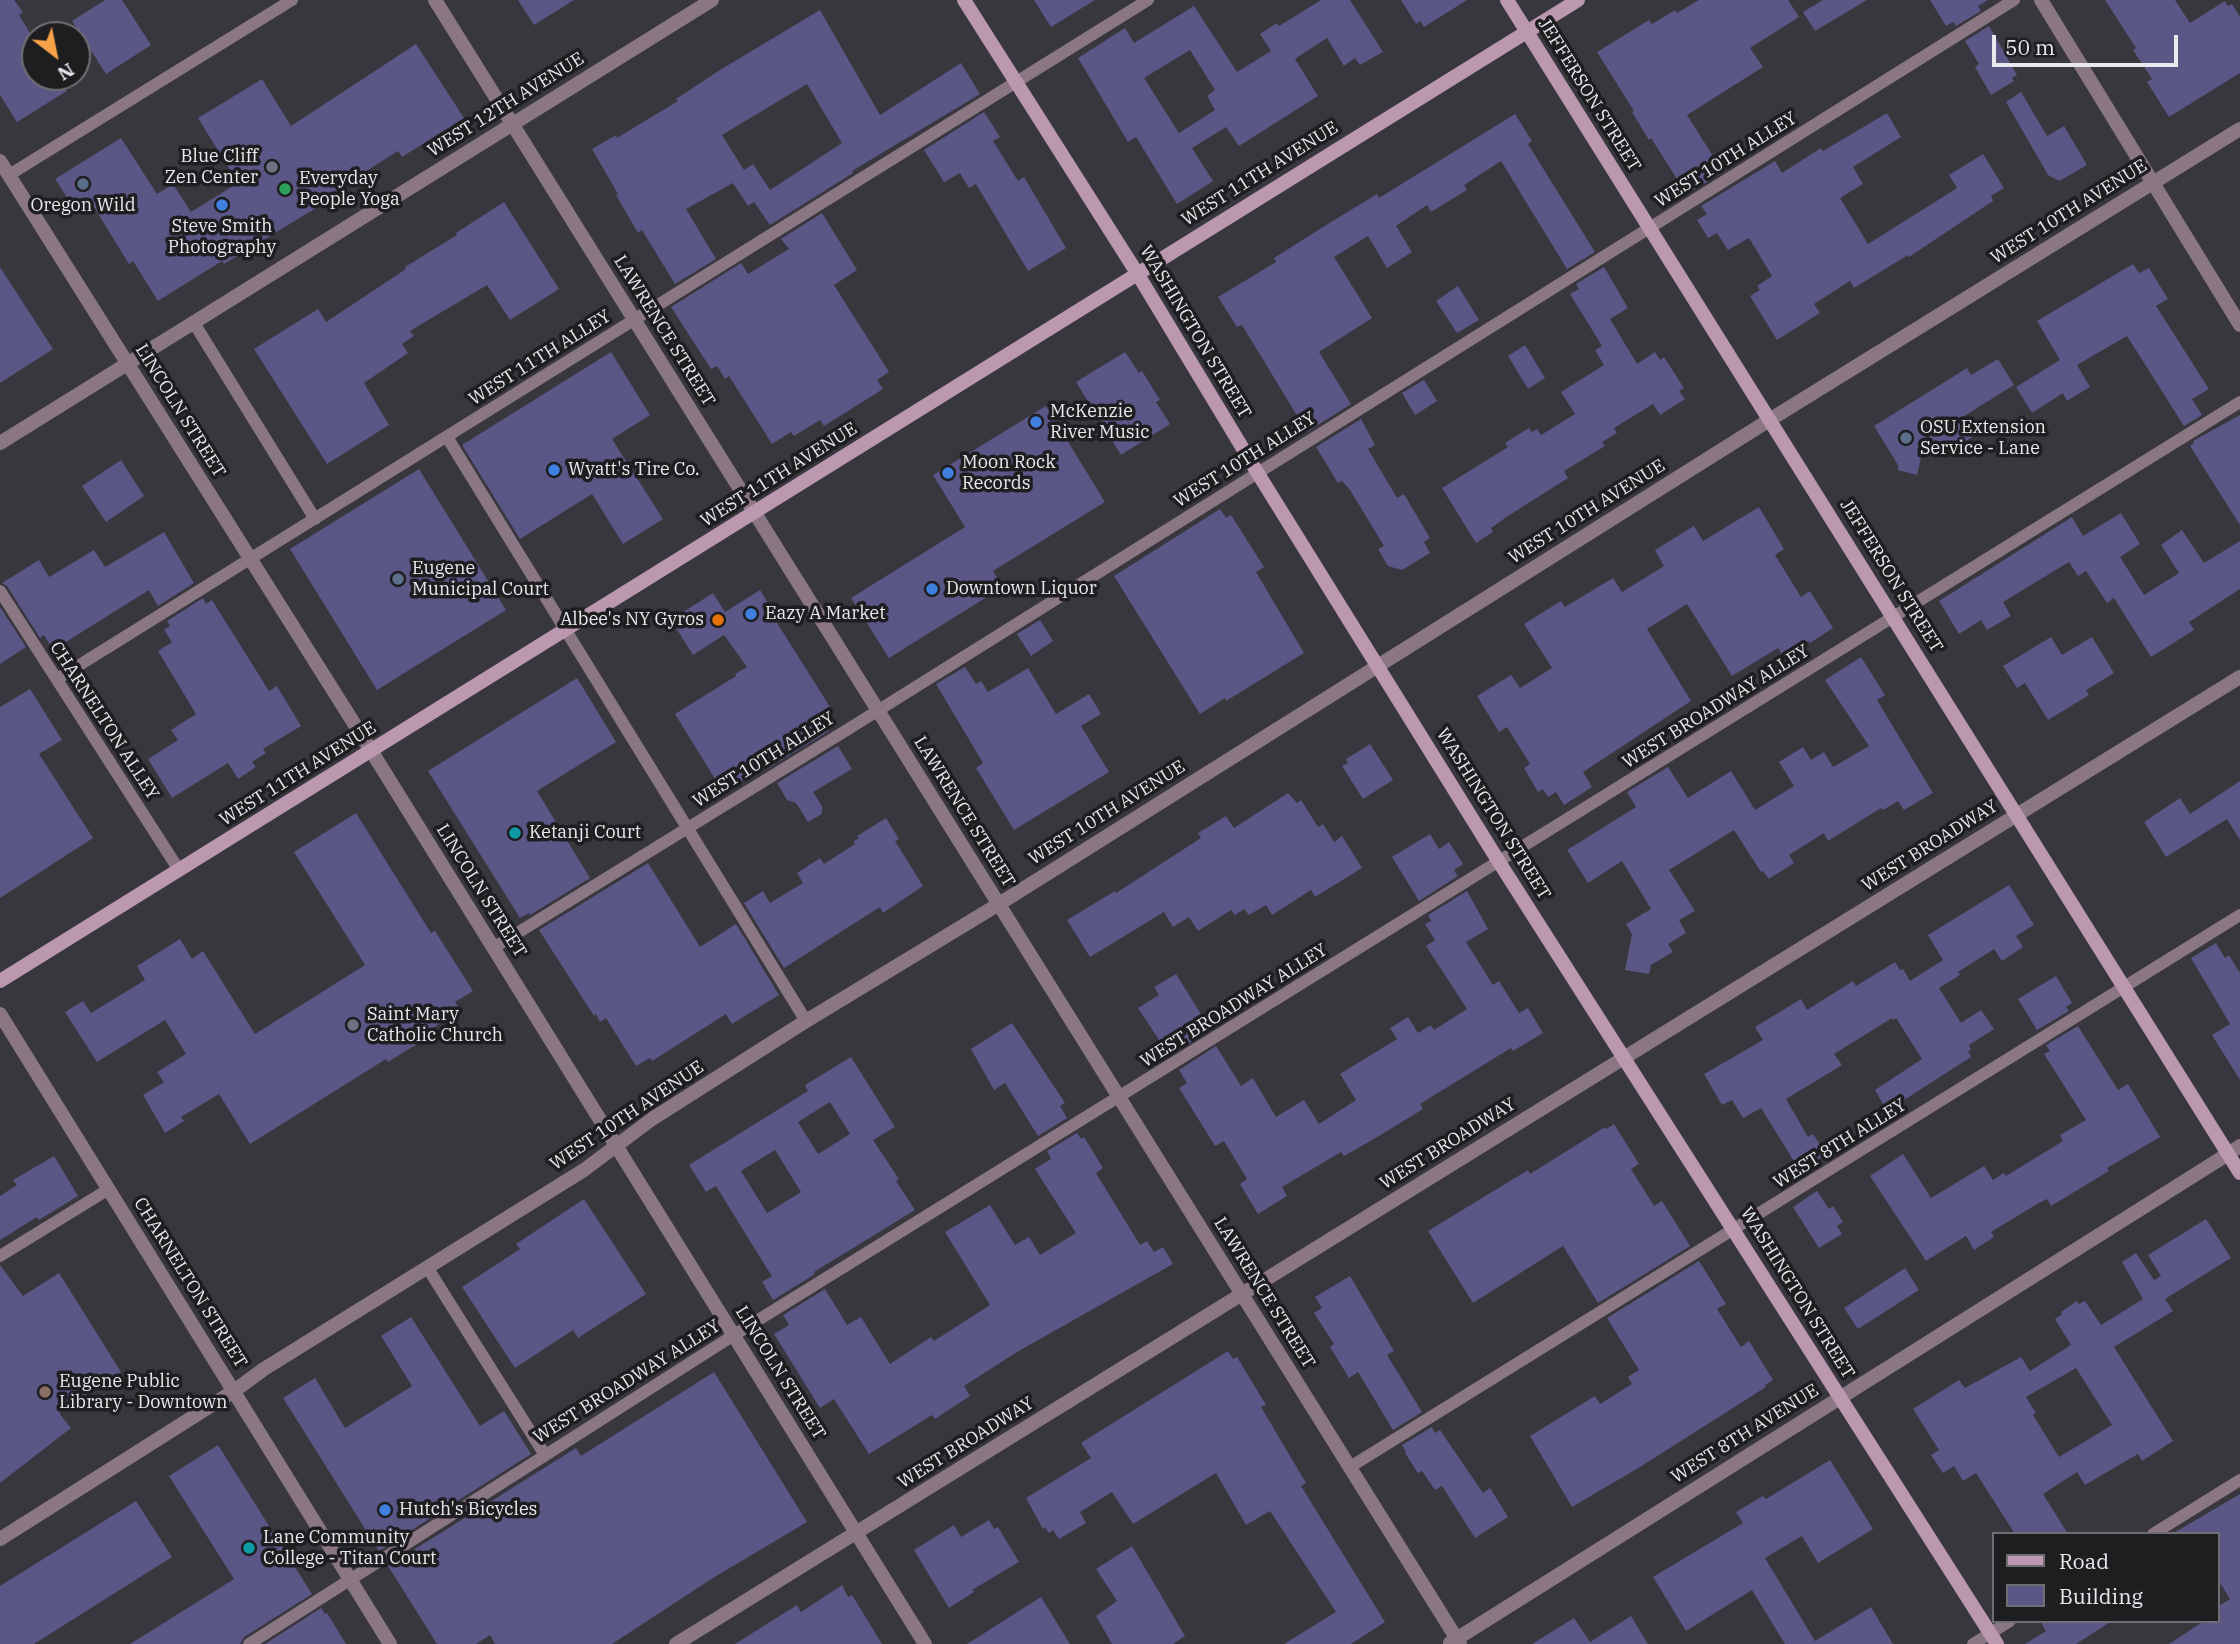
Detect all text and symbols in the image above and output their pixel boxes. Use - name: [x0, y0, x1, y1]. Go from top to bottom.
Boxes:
- street label: JEFFERSON STREET: [1533, 14, 1645, 176]
- north arrow: [21, 21, 91, 91]
- scale bar: [1995, 21, 2180, 65]
- text: 50 m: [2005, 33, 2055, 61]
- street label: WEST 12TH AVENUE: [424, 48, 588, 162]
- text: N: [53, 58, 79, 86]
- street label: WEST 10TH ALLEY: [1651, 108, 1801, 212]
- street label: WEST 11TH AVENUE: [1178, 117, 1342, 231]
- place label: Blue Cliff Zen Center: [165, 146, 258, 188]
- street label: WEST 10TH AVENUE: [1987, 155, 2151, 269]
- marker: Blue Cliff Zen Center: [264, 159, 280, 175]
- place label: Everyday People Yoga: [299, 168, 400, 210]
- marker: Oregon Wild: [75, 176, 91, 192]
- marker: Everyday People Yoga: [277, 181, 293, 197]
- place label: Oregon Wild: [30, 195, 136, 217]
- marker: Steve Smith Photography: [214, 197, 230, 213]
- place label: Steve Smith Photography: [168, 216, 276, 258]
- street label: WASHINGTON STREET: [1135, 241, 1255, 423]
- street label: LAWRENCE STREET: [609, 251, 719, 411]
- street label: WEST 11TH ALLEY: [465, 306, 615, 410]
- street label: LINCOLN STREET: [130, 340, 230, 482]
- place label: McKenzie River Music: [1050, 401, 1150, 444]
- street label: WEST 10TH ALLEY: [1170, 408, 1320, 512]
- marker: McKenzie River Music: [1028, 414, 1044, 430]
- place label: OSU Extension Service - Lane: [1920, 417, 2046, 460]
- street label: WEST 11TH AVENUE: [697, 418, 861, 532]
- marker: OSU Extension Service - Lane: [1898, 430, 1914, 446]
- place label: Moon Rock Records: [962, 452, 1056, 494]
- street label: WEST 10TH AVENUE: [1505, 455, 1669, 569]
- place label: Wyatt's Tire Co.: [568, 459, 700, 481]
- marker: Wyatt's Tire Co.: [546, 462, 562, 478]
- marker: Moon Rock Records: [940, 465, 956, 481]
- street label: JEFFERSON STREET: [1835, 495, 1947, 657]
- place label: Eugene Municipal Court: [412, 558, 549, 600]
- marker: Eugene Municipal Court: [390, 571, 406, 587]
- place label: Downtown Liquor: [946, 578, 1097, 600]
- marker: Downtown Liquor: [924, 581, 940, 597]
- place label: Eazy A Market: [765, 603, 886, 625]
- marker: Eazy A Market: [743, 606, 759, 622]
- place label: Albee's NY Gyros: [560, 609, 704, 631]
- marker: Albee's NY Gyros: [710, 612, 726, 628]
- street label: CHARNELTON ALLEY: [45, 638, 163, 804]
- street label: WEST BROADWAY ALLEY: [1618, 640, 1814, 774]
- street label: WEST 10TH ALLEY: [689, 708, 839, 812]
- street label: WEST 11TH AVENUE: [216, 717, 380, 831]
- street label: WASHINGTON STREET: [1431, 724, 1555, 904]
- street label: LAWRENCE STREET: [909, 732, 1019, 892]
- street label: WEST 10TH AVENUE: [1025, 756, 1189, 870]
- street label: WEST BROADWAY: [1858, 796, 2002, 896]
- street label: LINCOLN STREET: [431, 820, 531, 962]
- place label: Ketanji Court: [529, 822, 641, 844]
- marker: Ketanji Court: [507, 825, 523, 841]
- street label: WEST BROADWAY ALLEY: [1136, 939, 1332, 1073]
- place label: Saint Mary Catholic Church: [367, 1004, 503, 1046]
- marker: Saint Mary Catholic Church: [345, 1017, 361, 1033]
- street label: WEST 10TH AVENUE: [546, 1057, 708, 1175]
- street label: WEST BROADWAY: [1376, 1094, 1520, 1194]
- street label: WEST 8TH ALLEY: [1770, 1094, 1910, 1194]
- street label: CHARNELTON STREET: [129, 1194, 251, 1372]
- street label: WASHINGTON STREET: [1735, 1203, 1859, 1383]
- street label: LAWRENCE STREET: [1209, 1213, 1319, 1373]
- street label: LINCOLN STREET: [730, 1302, 830, 1444]
- street label: WEST BROADWAY ALLEY: [529, 1315, 725, 1449]
- place label: Eugene Public Library - Downtown: [59, 1371, 228, 1414]
- street label: WEST 8TH AVENUE: [1667, 1380, 1823, 1488]
- marker: Eugene Public Library - Downtown: [37, 1384, 53, 1400]
- street label: WEST BROADWAY: [894, 1393, 1038, 1493]
- place label: Hutch's Bicycles: [399, 1499, 537, 1521]
- marker: Hutch's Bicycles: [377, 1502, 393, 1518]
- place label: Lane Community College - Titan Court: [263, 1527, 436, 1570]
- legend: [1992, 1532, 2219, 1623]
- marker: Lane Community College - Titan Court: [241, 1540, 257, 1556]
- text: Road: [2059, 1547, 2109, 1575]
- text: Building: [2059, 1582, 2143, 1610]

